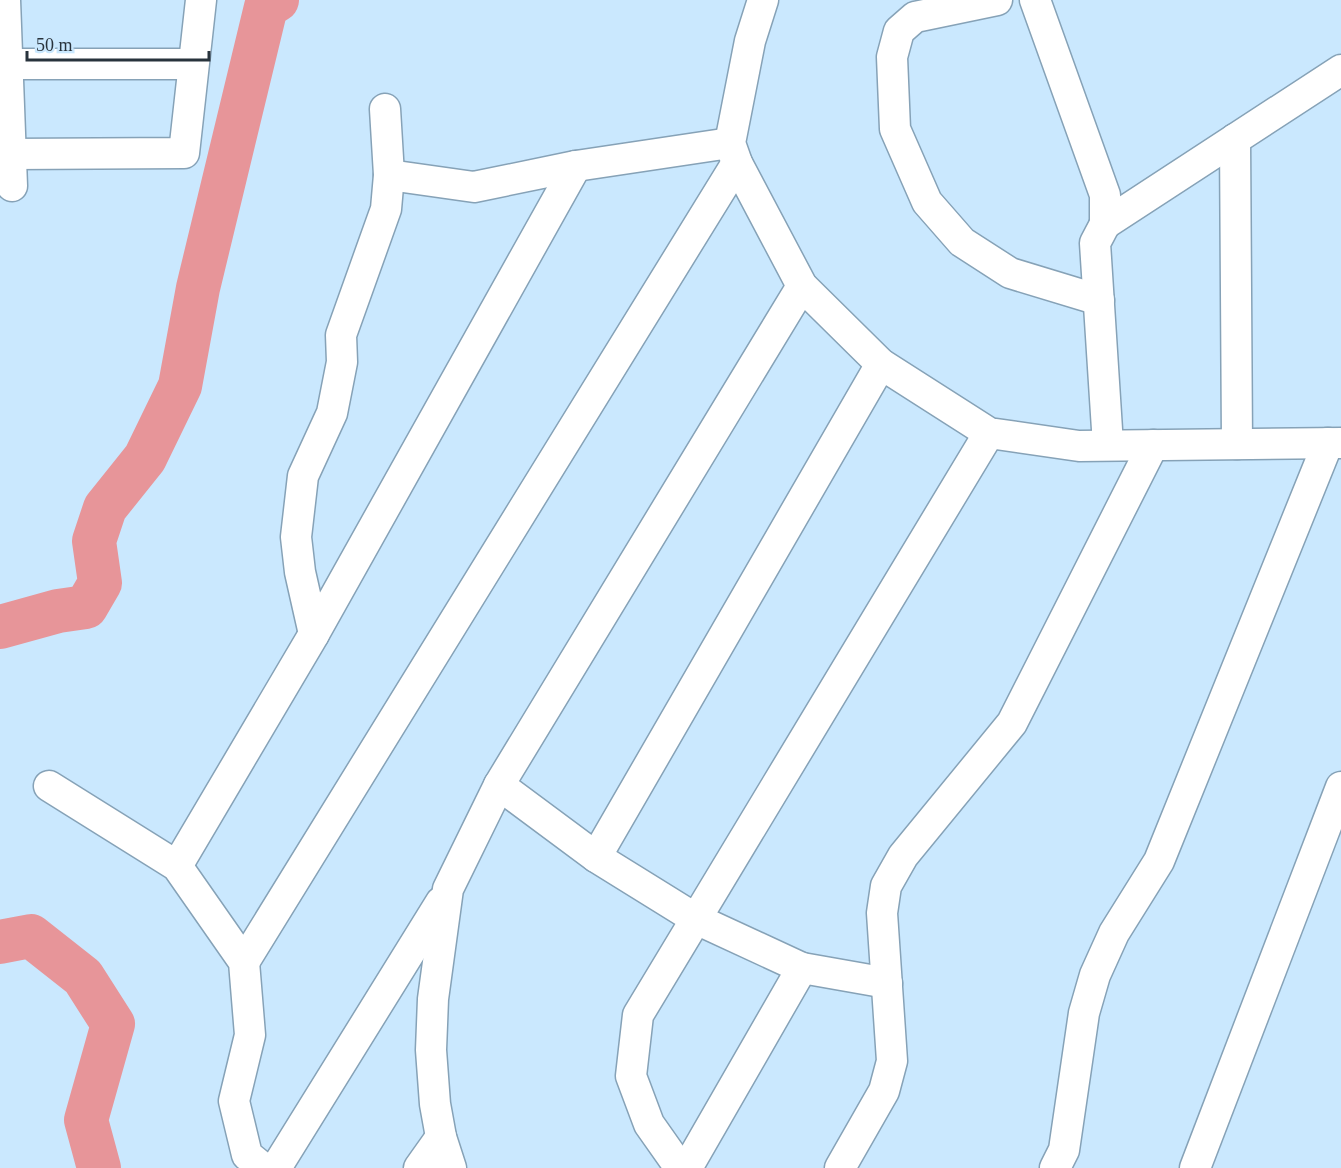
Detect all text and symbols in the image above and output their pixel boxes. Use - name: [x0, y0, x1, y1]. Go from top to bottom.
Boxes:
- scale bar: [27, 24, 208, 62]
- text: 50 m: [36, 35, 73, 55]

